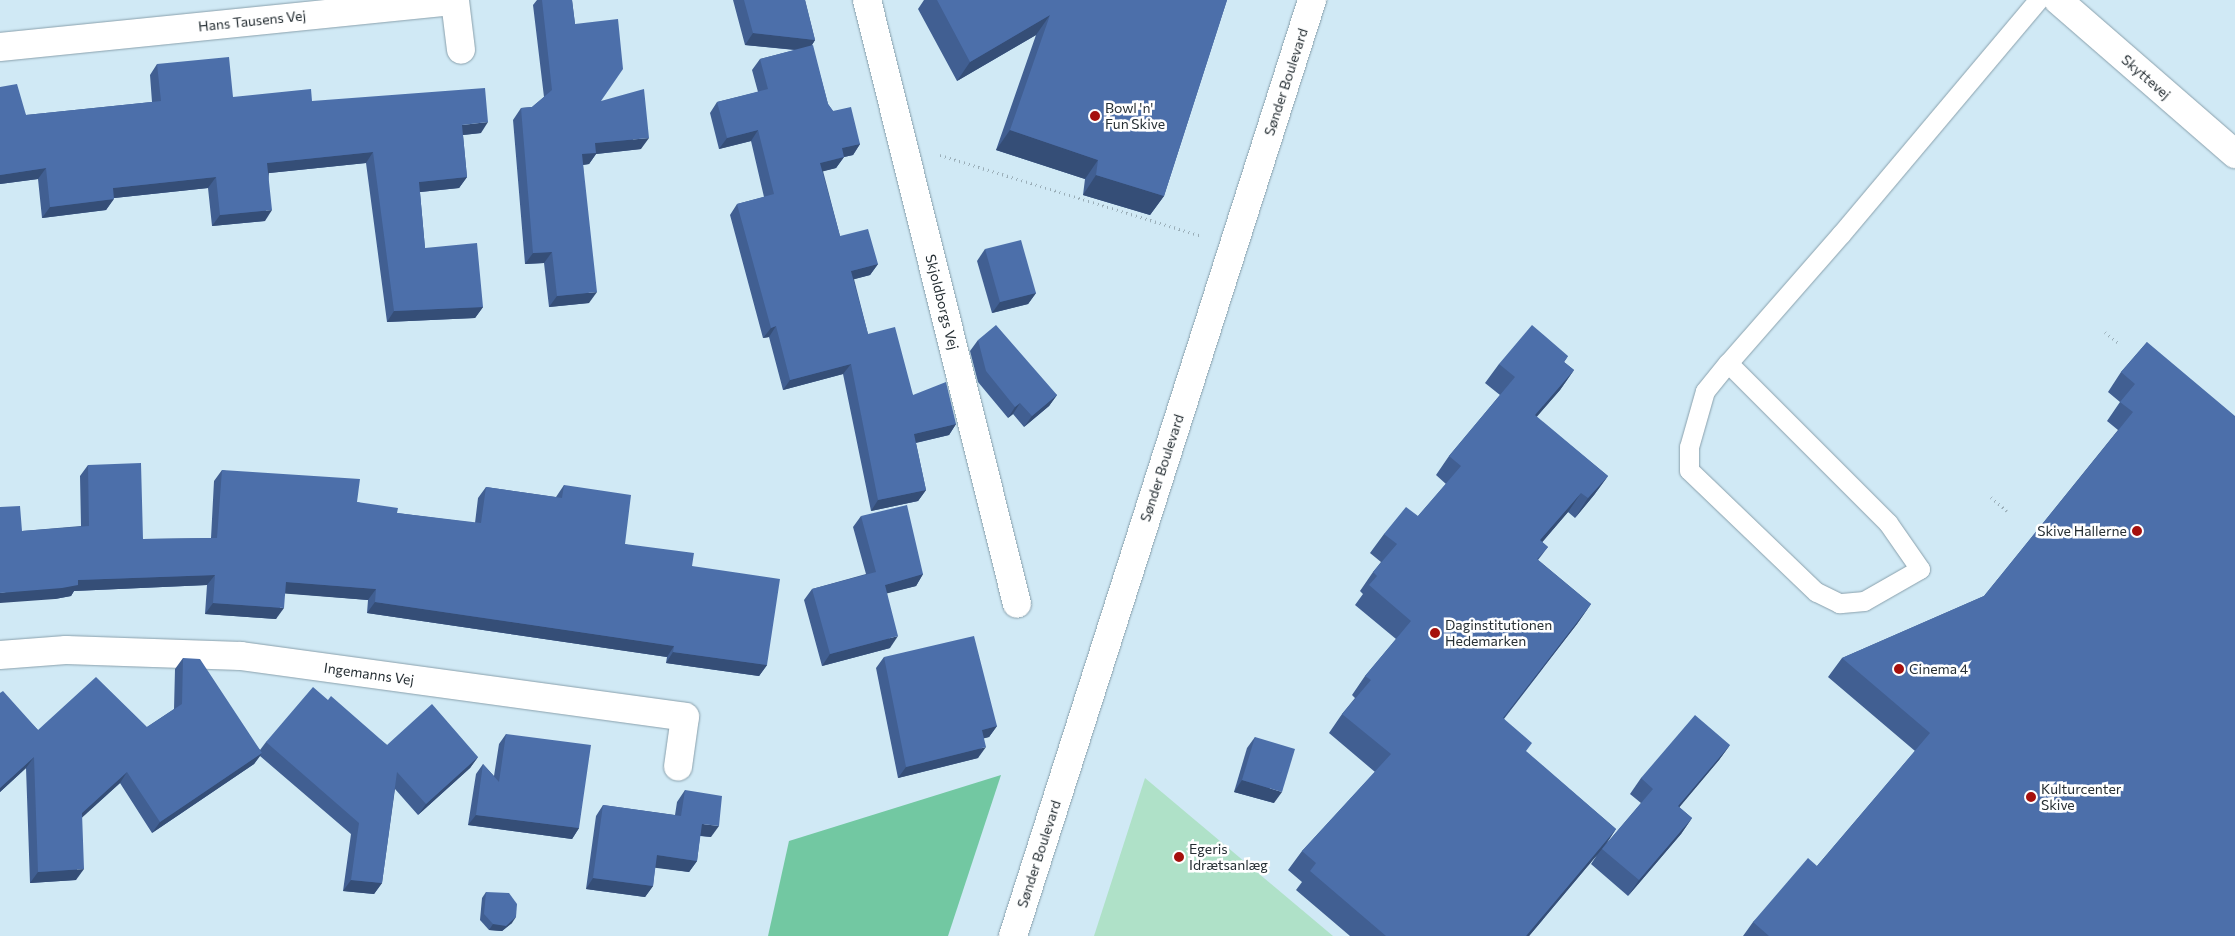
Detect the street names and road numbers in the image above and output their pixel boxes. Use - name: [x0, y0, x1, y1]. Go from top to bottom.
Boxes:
- street label: Hans Tausens Vej: [197, 7, 307, 35]
- street label: Sønder Boulevard: [1261, 26, 1311, 138]
- street label: Skyttevej: [2118, 51, 2174, 103]
- street label: Skjoldborgs Vej: [922, 253, 962, 351]
- street label: Sønder Boulevard: [1137, 412, 1187, 524]
- street label: Ingemanns Vej: [323, 659, 415, 689]
- street label: Sønder Boulevard: [1014, 798, 1064, 910]

